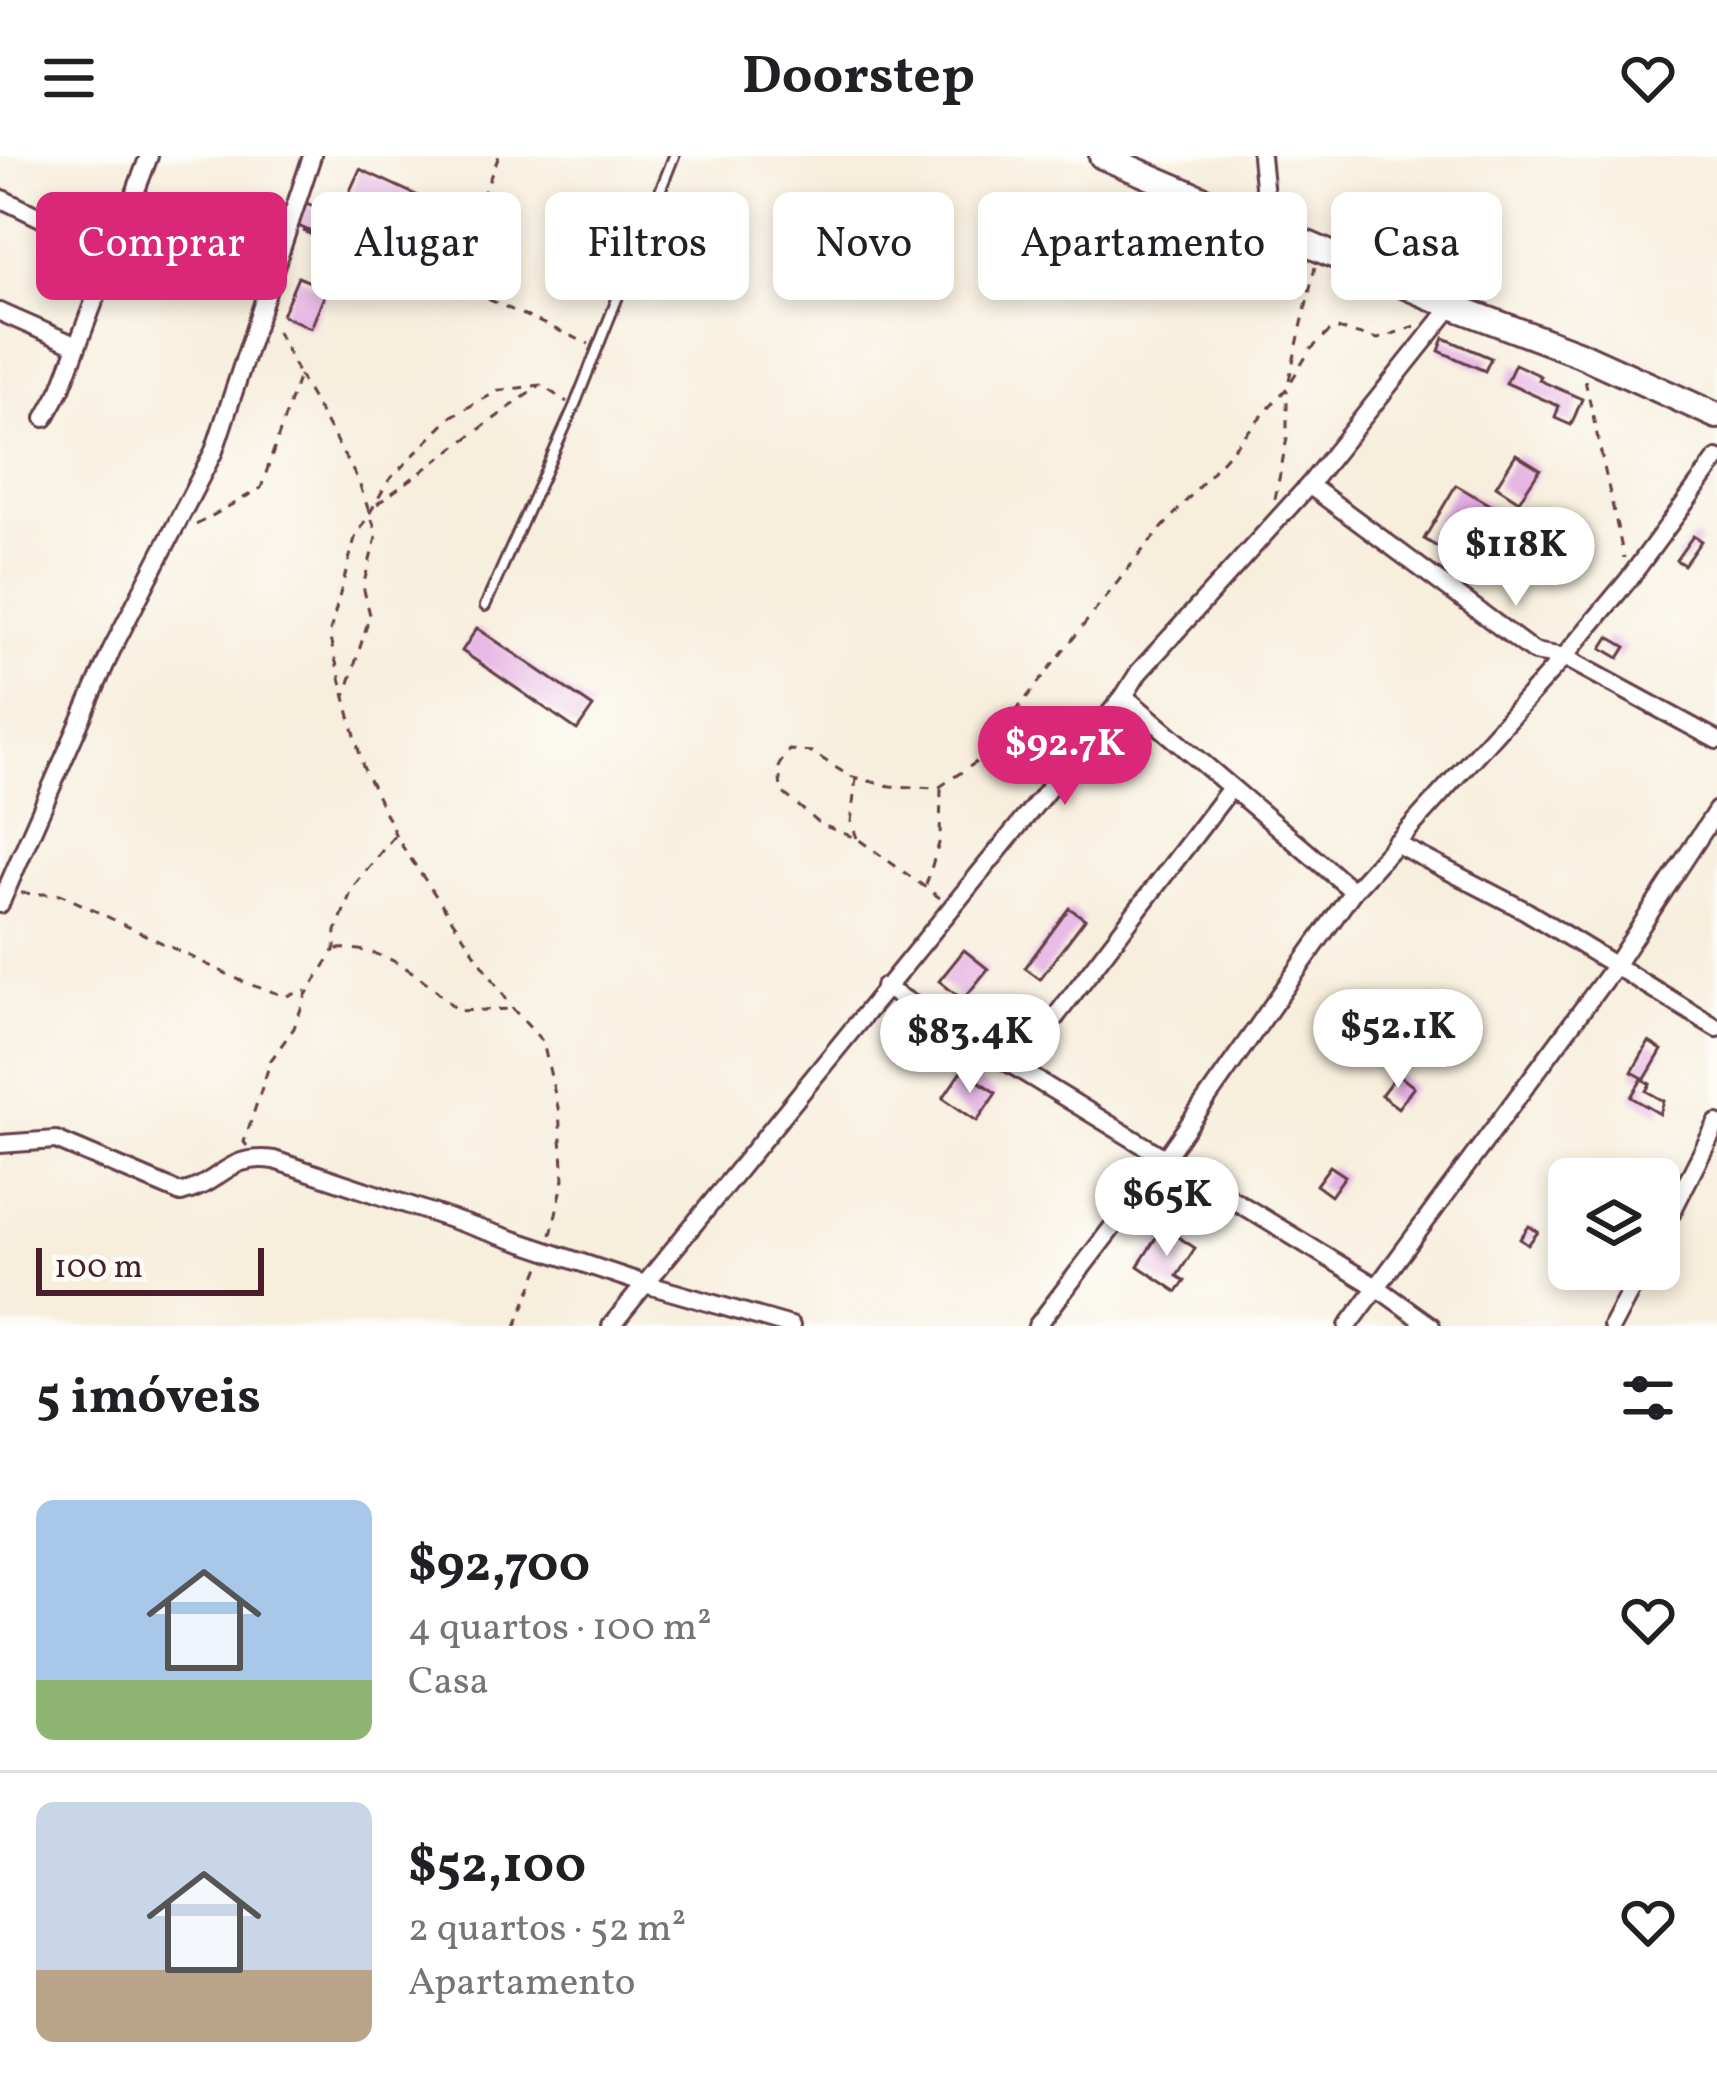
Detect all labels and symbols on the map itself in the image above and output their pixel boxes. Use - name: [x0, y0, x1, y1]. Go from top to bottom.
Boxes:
- pin: $118K: [1432, 507, 1600, 609]
- pin: $92.7K: [967, 706, 1163, 808]
- pin: $52.1K: [1300, 989, 1496, 1091]
- pin: $83.4K: [872, 994, 1068, 1096]
- pin: $65K: [1096, 1157, 1238, 1259]
- scale bar: [36, 1242, 264, 1295]

